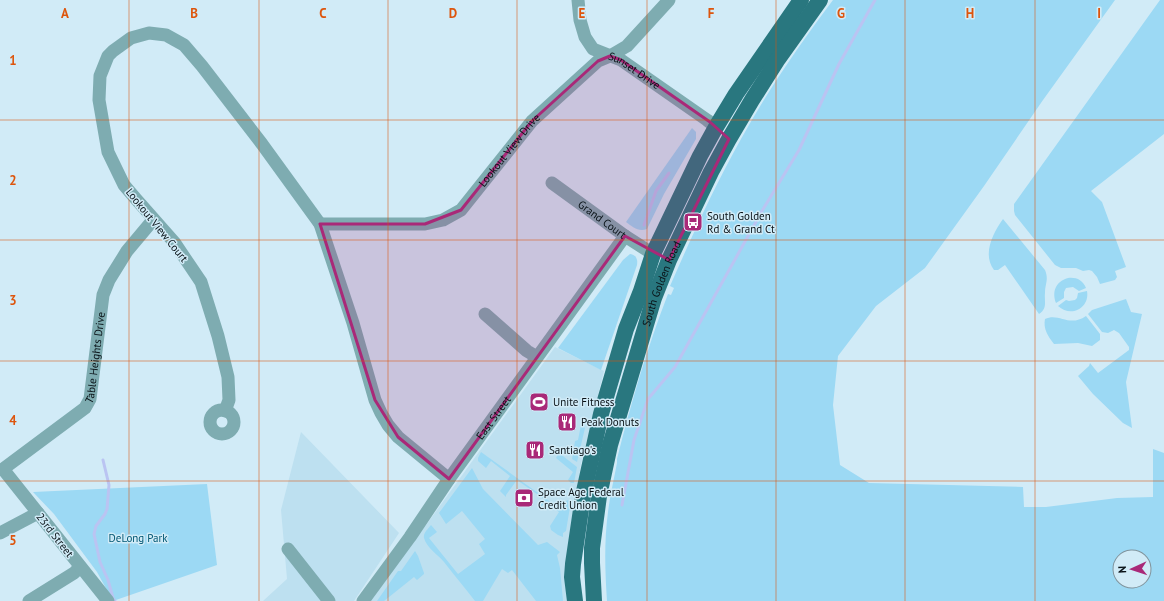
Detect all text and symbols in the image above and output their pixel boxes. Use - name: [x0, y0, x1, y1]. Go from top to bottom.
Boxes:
- text: A: [61, 5, 69, 22]
- text: B: [190, 5, 198, 22]
- text: C: [319, 5, 327, 22]
- text: D: [449, 5, 457, 22]
- text: E: [579, 5, 586, 22]
- text: F: [708, 5, 715, 22]
- text: G: [837, 5, 845, 22]
- text: H: [966, 5, 974, 22]
- text: I: [1097, 5, 1101, 22]
- street label: Sunset Drive: [606, 49, 663, 93]
- text: 1: [9, 52, 17, 69]
- street label: Lookout View Drive: [475, 110, 543, 189]
- text: 2: [9, 172, 17, 189]
- street label: Lookout View Court: [123, 185, 191, 265]
- street label: Grand Court: [575, 197, 629, 242]
- place label: South Golden Rd & Grand Ct: [707, 209, 775, 236]
- bus stop icon: South Golden Rd & Grand Ct: [682, 211, 704, 233]
- street label: South Golden Road: [639, 239, 684, 328]
- text: 3: [9, 292, 17, 309]
- street label: Table Heights Drive: [82, 311, 108, 406]
- sports icon: Unite Fitness: [528, 391, 550, 413]
- street label: East Street: [473, 393, 514, 442]
- place label: Unite Fitness: [553, 395, 615, 409]
- restaurant icon: Peak Donuts: [556, 411, 578, 433]
- text: 4: [9, 412, 17, 429]
- place label: Peak Donuts: [581, 415, 639, 429]
- restaurant icon: Santiago's: [524, 439, 546, 461]
- place label: Santiago's: [549, 443, 596, 457]
- place label: Space Age Federal Credit Union: [538, 485, 625, 512]
- bank icon: Space Age Federal Credit Union: [513, 487, 535, 509]
- street label: 23rd Street: [33, 510, 77, 560]
- park label: DeLong Park: [109, 531, 168, 545]
- text: 5: [9, 532, 17, 549]
- north arrow: [1112, 549, 1152, 589]
- text: N: [1115, 566, 1129, 574]

